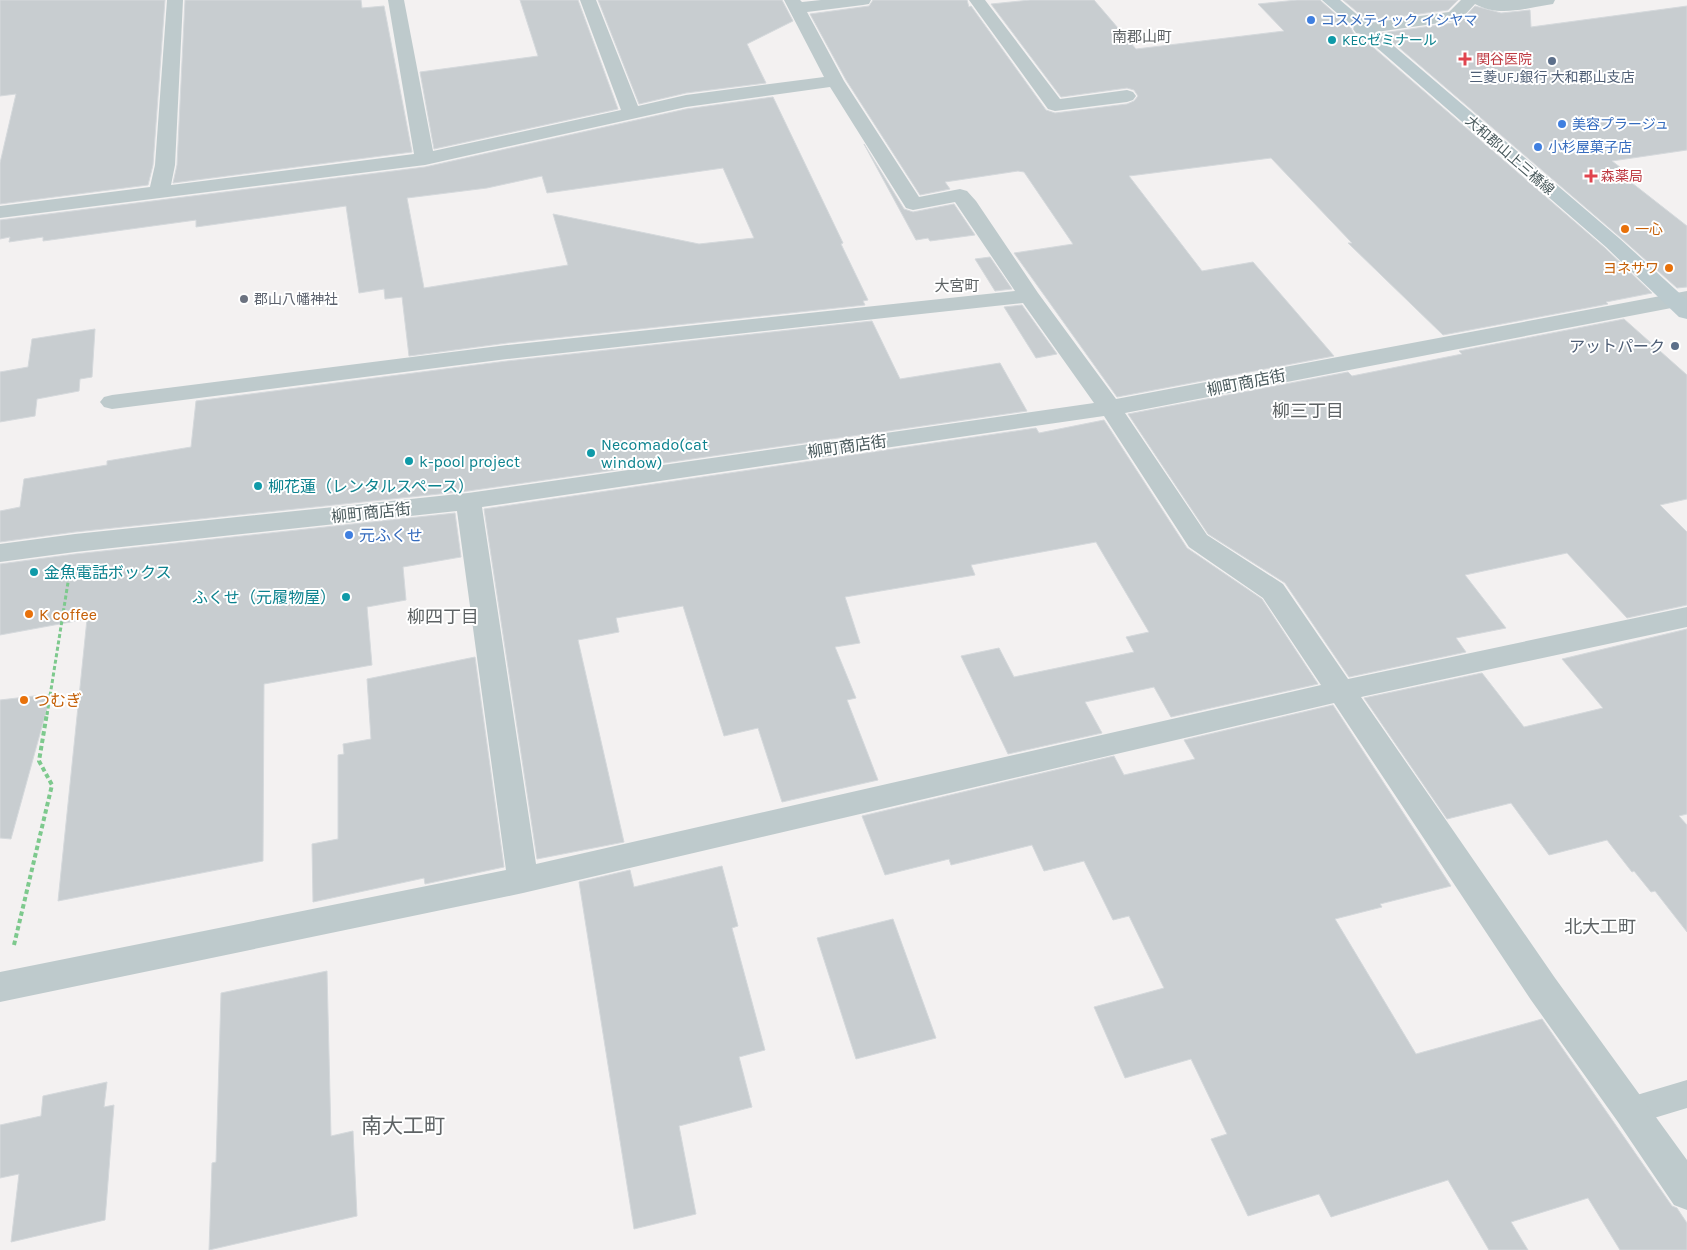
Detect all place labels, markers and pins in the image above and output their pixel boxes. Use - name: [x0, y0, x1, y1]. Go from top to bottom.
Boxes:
- place label: コスメティック イシヤマ: [1321, 12, 1477, 29]
- marker: コスメティック イシヤマ: [1305, 14, 1317, 26]
- place label: KECゼミナール: [1342, 32, 1437, 49]
- marker: KECゼミナール: [1326, 34, 1338, 46]
- place label: 関谷医院: [1476, 51, 1532, 68]
- marker: 関谷医院: [1458, 52, 1472, 66]
- marker: 三菱UFJ銀行 大和郡山支店: [1546, 55, 1558, 67]
- place label: 三菱UFJ銀行 大和郡山支店: [1469, 69, 1635, 86]
- place label: 美容プラージュ: [1572, 116, 1669, 133]
- marker: 美容プラージュ: [1556, 118, 1568, 130]
- place label: 小杉屋菓子店: [1548, 139, 1632, 156]
- marker: 小杉屋菓子店: [1532, 141, 1544, 153]
- place label: 森薬局: [1601, 168, 1643, 185]
- marker: 森薬局: [1585, 170, 1597, 182]
- place label: 一心: [1635, 221, 1663, 238]
- marker: 一心: [1619, 223, 1631, 235]
- place label: ヨネサワ: [1603, 260, 1659, 277]
- marker: ヨネサワ: [1663, 262, 1675, 274]
- place label: 郡山八幡神社: [254, 291, 338, 308]
- marker: 郡山八幡神社: [238, 293, 250, 305]
- place label: アットパーク: [1569, 337, 1665, 356]
- marker: アットパーク: [1669, 340, 1681, 352]
- place label: Necomado(cat window): [601, 435, 708, 472]
- marker: Necomado(cat window): [585, 447, 597, 459]
- place label: k-pool project: [419, 452, 520, 471]
- marker: k-pool project: [403, 455, 415, 467]
- place label: 柳花蓮（レンタルスペース）: [268, 477, 474, 496]
- marker: 柳花蓮（レンタルスペース）: [252, 480, 264, 492]
- place label: 元ふくせ: [359, 526, 423, 545]
- marker: 元ふくせ: [343, 529, 355, 541]
- place label: 金魚電話ボックス: [44, 563, 172, 582]
- marker: 金魚電話ボックス: [28, 566, 40, 578]
- place label: ふくせ（元履物屋）: [192, 588, 336, 607]
- marker: ふくせ（元履物屋）: [340, 591, 352, 603]
- place label: K coffee: [39, 605, 97, 624]
- marker: K coffee: [23, 608, 35, 620]
- place label: つむぎ: [34, 691, 82, 710]
- marker: つむぎ: [18, 694, 30, 706]

